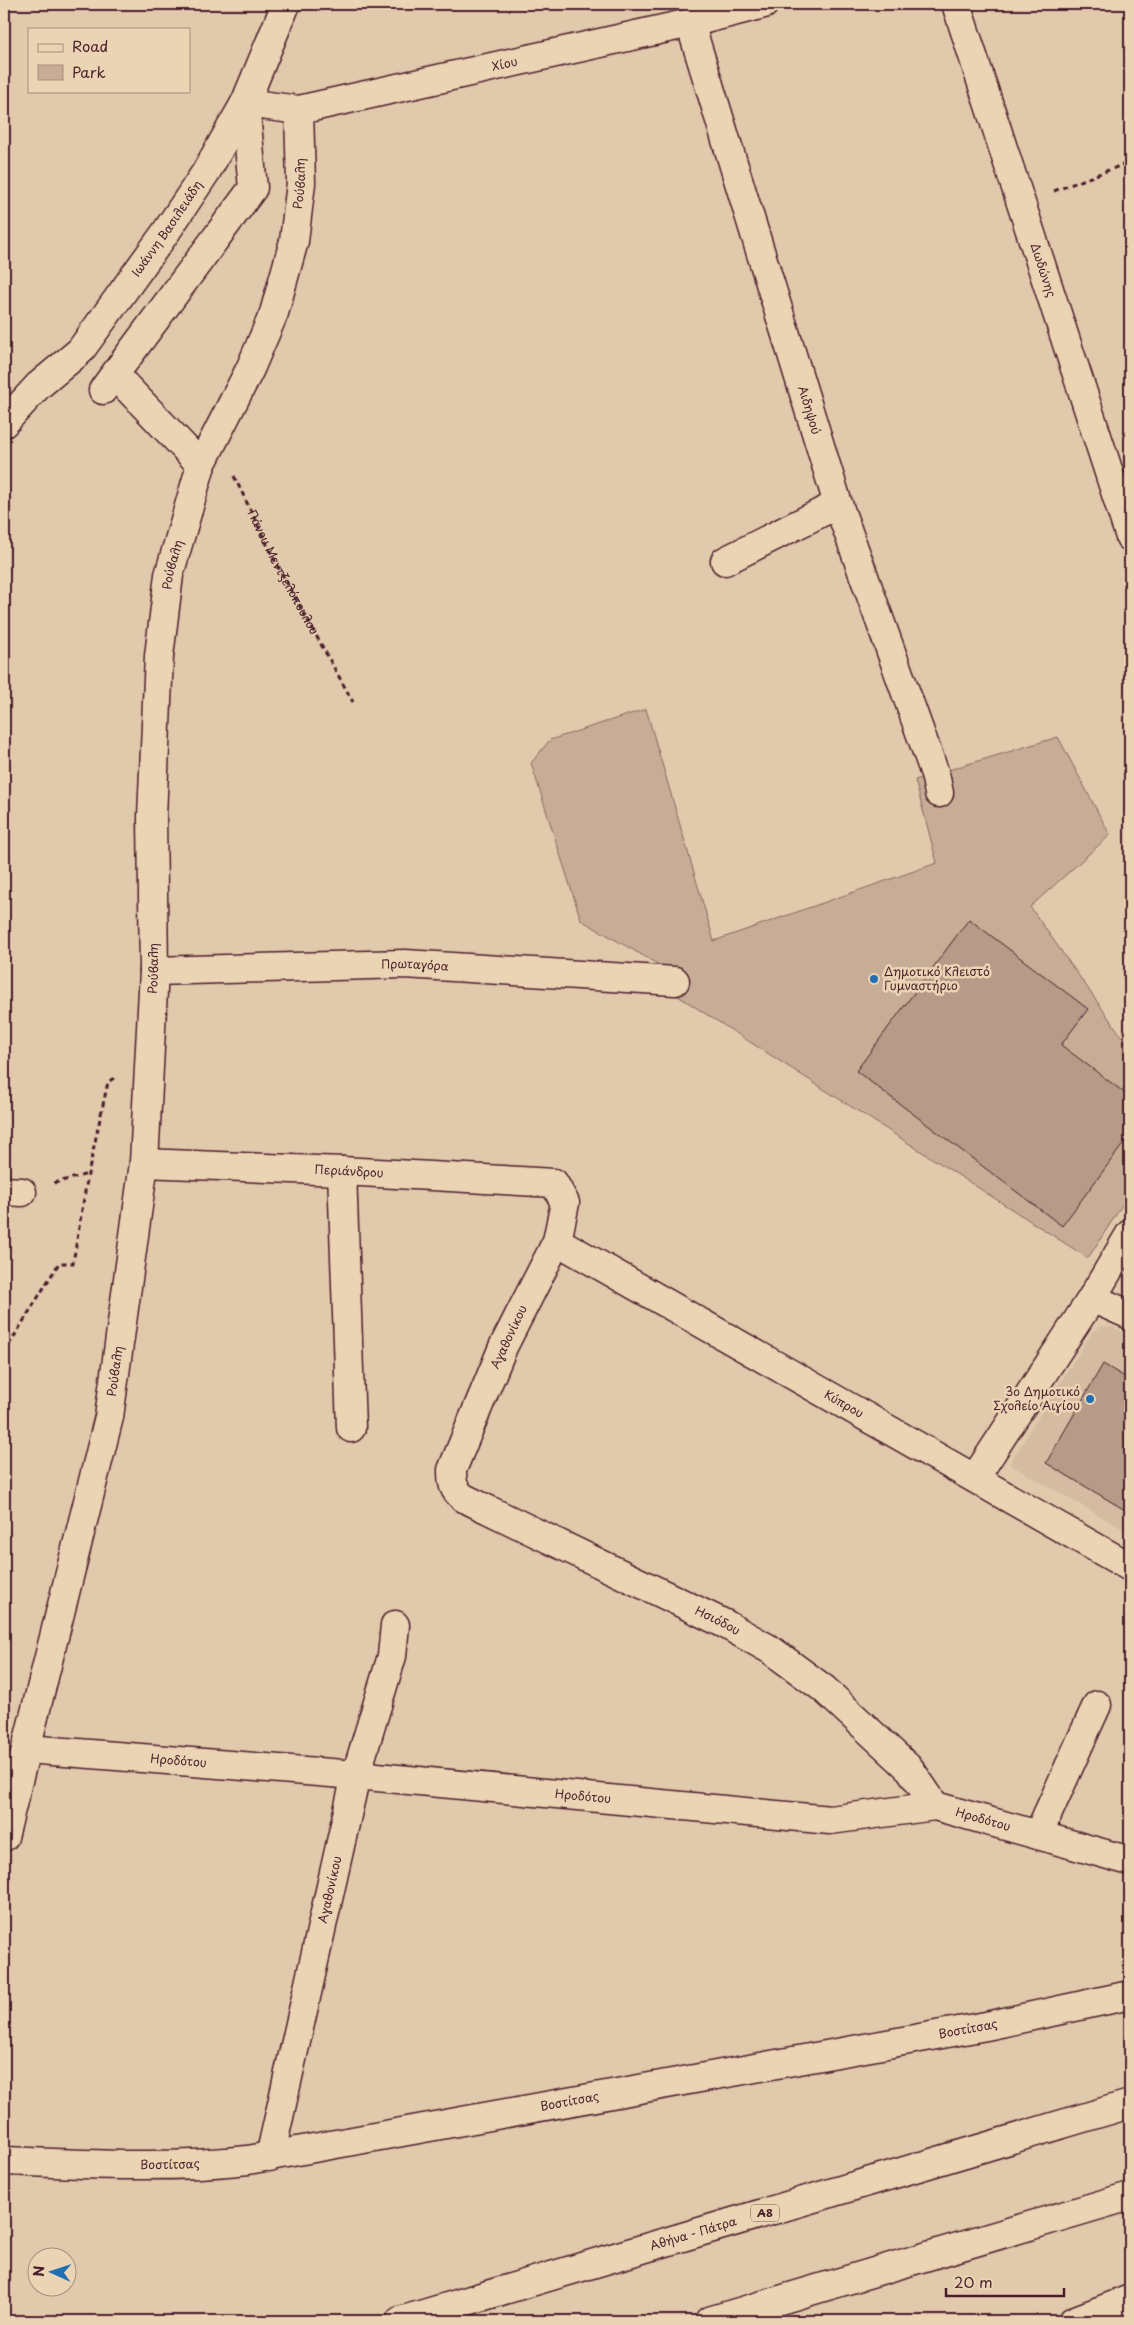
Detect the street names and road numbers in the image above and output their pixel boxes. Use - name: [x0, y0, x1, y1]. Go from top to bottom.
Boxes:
- street label: Χίου: [490, 52, 519, 75]
- street label: Ρούβαλη: [288, 158, 309, 210]
- street label: Ιωάννη Βασιλειάδη: [127, 176, 206, 280]
- street label: Δωδώνης: [1027, 240, 1061, 299]
- street label: Αιδηψού: [794, 383, 826, 436]
- street label: Πάνου Μεντζελόπουλου: [244, 506, 324, 638]
- street label: Ρούβαλη: [157, 537, 187, 591]
- street label: Ρούβαλη: [143, 943, 162, 995]
- street label: Πρωταγόρα: [381, 954, 449, 975]
- street label: Περιάνδρου: [314, 1160, 384, 1181]
- street label: Αγαθονίκου: [485, 1302, 531, 1372]
- street label: Ρούβαλη: [102, 1345, 127, 1398]
- street label: Κύπρου: [821, 1385, 868, 1422]
- street label: Ησιόδου: [692, 1601, 744, 1639]
- street label: Ηροδότου: [150, 1749, 208, 1771]
- street label: Ηροδότου: [554, 1784, 612, 1807]
- street label: Ηροδότου: [954, 1802, 1013, 1835]
- street label: Αγαθονίκου: [313, 1854, 346, 1925]
- street label: Βοστίτσας: [937, 2014, 999, 2042]
- street label: Βοστίτσας: [538, 2086, 600, 2115]
- street label: Βοστίτσας: [140, 2154, 200, 2173]
- road number: Α8: [751, 2204, 779, 2222]
- street label: Αθήνα - Πάτρα: [647, 2211, 739, 2254]

